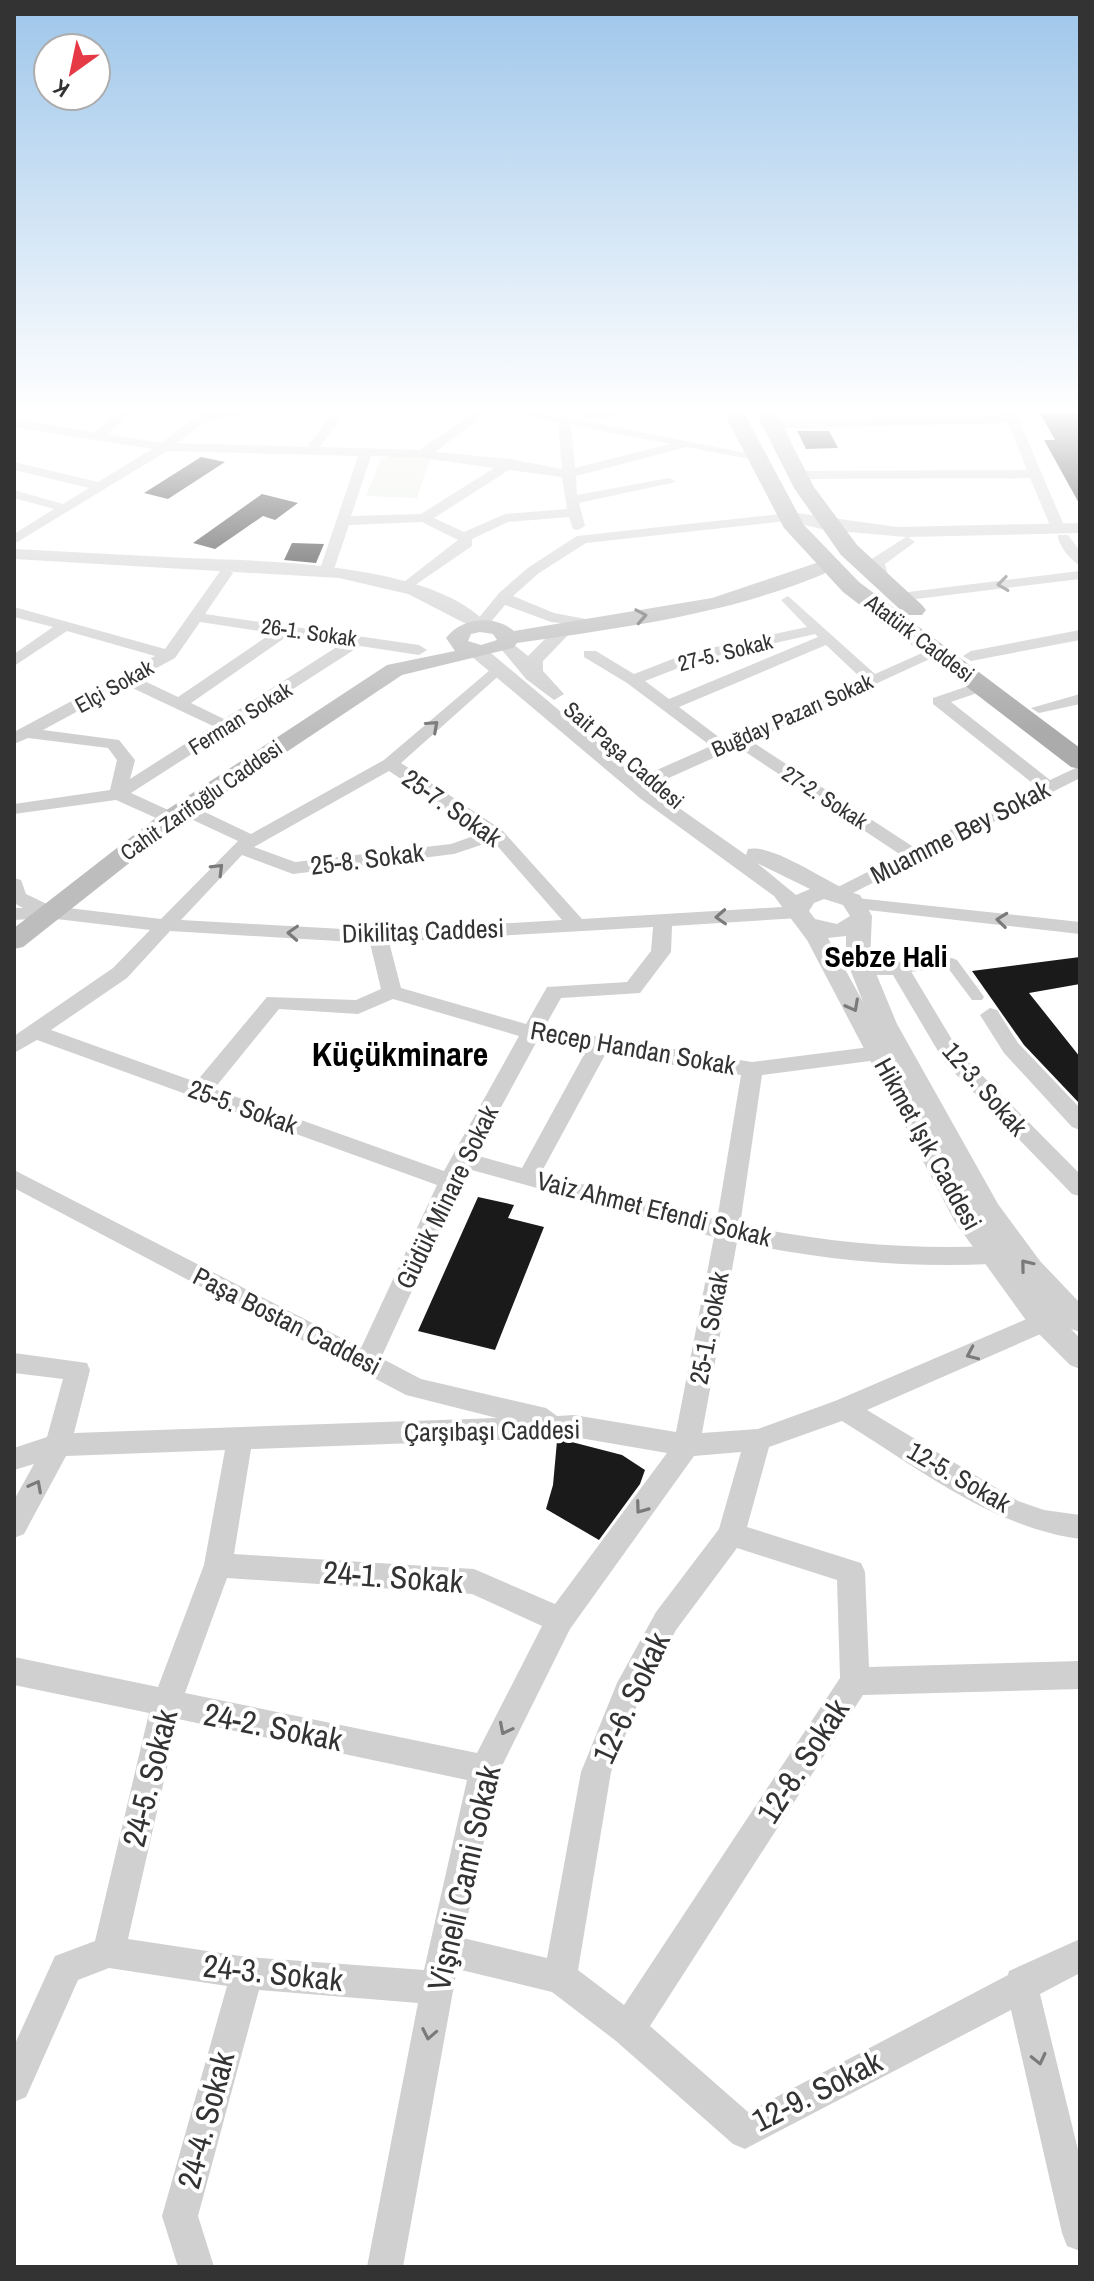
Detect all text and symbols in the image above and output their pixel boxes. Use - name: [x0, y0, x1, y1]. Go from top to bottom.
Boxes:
- north arrow: [32, 32, 112, 112]
- text: K: [47, 73, 75, 105]
- one-way arrow: [996, 575, 1009, 592]
- street label: Atatürk Caddesi: [859, 586, 981, 689]
- one-way arrow: [634, 608, 647, 625]
- street label: 26-1. Sokak: [259, 610, 360, 654]
- street label: 27-5. Sokak: [675, 626, 776, 678]
- street label: Elçi Sokak: [69, 652, 159, 720]
- street label: Buğday Pazarı Sokak: [707, 666, 878, 764]
- street label: Ferman Sokak: [183, 674, 298, 762]
- street label: Sait Paşa Caddesi: [557, 694, 691, 816]
- one-way arrow: [423, 721, 438, 736]
- street label: Cahit Zarifoğlu Caddesi: [114, 733, 288, 867]
- street label: 27-2. Sokak: [776, 758, 874, 836]
- street label: 25-7. Sokak: [396, 761, 509, 855]
- street label: Muamme Bey Sokak: [864, 771, 1056, 892]
- street label: 25-8. Sokak: [308, 834, 426, 883]
- one-way arrow: [209, 864, 223, 878]
- one-way arrow: [714, 908, 727, 925]
- street label: Dikilitaş Caddesi: [341, 910, 505, 951]
- one-way arrow: [996, 911, 1009, 928]
- one-way arrow: [286, 924, 299, 941]
- district label: Sebze Hali: [824, 936, 948, 976]
- one-way arrow: [844, 998, 859, 1013]
- street label: Recep Handan Sokak: [528, 1012, 739, 1083]
- district label: Küçükminare: [312, 1031, 488, 1077]
- street label: 12-3. Sokak: [935, 1034, 1036, 1143]
- street label: Hikmet Işık Caddesi: [867, 1051, 990, 1236]
- street label: 25-5. Sokak: [184, 1071, 303, 1143]
- street label: Güdük Minare Sokak: [387, 1099, 506, 1294]
- street label: Vaiz Ahmet Efendi Sokak: [533, 1162, 775, 1255]
- street label: Paşa Bostan Caddesi: [187, 1258, 387, 1383]
- one-way arrow: [1021, 1260, 1036, 1274]
- street label: 25-1. Sokak: [680, 1268, 737, 1387]
- one-way arrow: [965, 1344, 980, 1360]
- street label: Çarşıbaşı Caddesi: [403, 1411, 581, 1450]
- street label: 12-5. Sokak: [901, 1433, 1018, 1520]
- one-way arrow: [26, 1480, 42, 1494]
- one-way arrow: [637, 1499, 651, 1514]
- street label: 24-1. Sokak: [322, 1550, 465, 1603]
- street label: 12-6. Sokak: [581, 1624, 680, 1770]
- street label: 12-8. Sokak: [746, 1690, 859, 1831]
- street label: 24-2. Sokak: [200, 1692, 347, 1761]
- street label: 24-5. Sokak: [112, 1704, 188, 1851]
- one-way arrow: [500, 1720, 515, 1735]
- street label: Vişneli Cami Sokak: [417, 1760, 511, 1995]
- street label: 24-3. Sokak: [201, 1944, 346, 2001]
- one-way arrow: [421, 2027, 438, 2040]
- street label: 12-9. Sokak: [745, 2039, 890, 2142]
- street label: 24-4. Sokak: [167, 2046, 245, 2193]
- one-way arrow: [1030, 2052, 1047, 2066]

